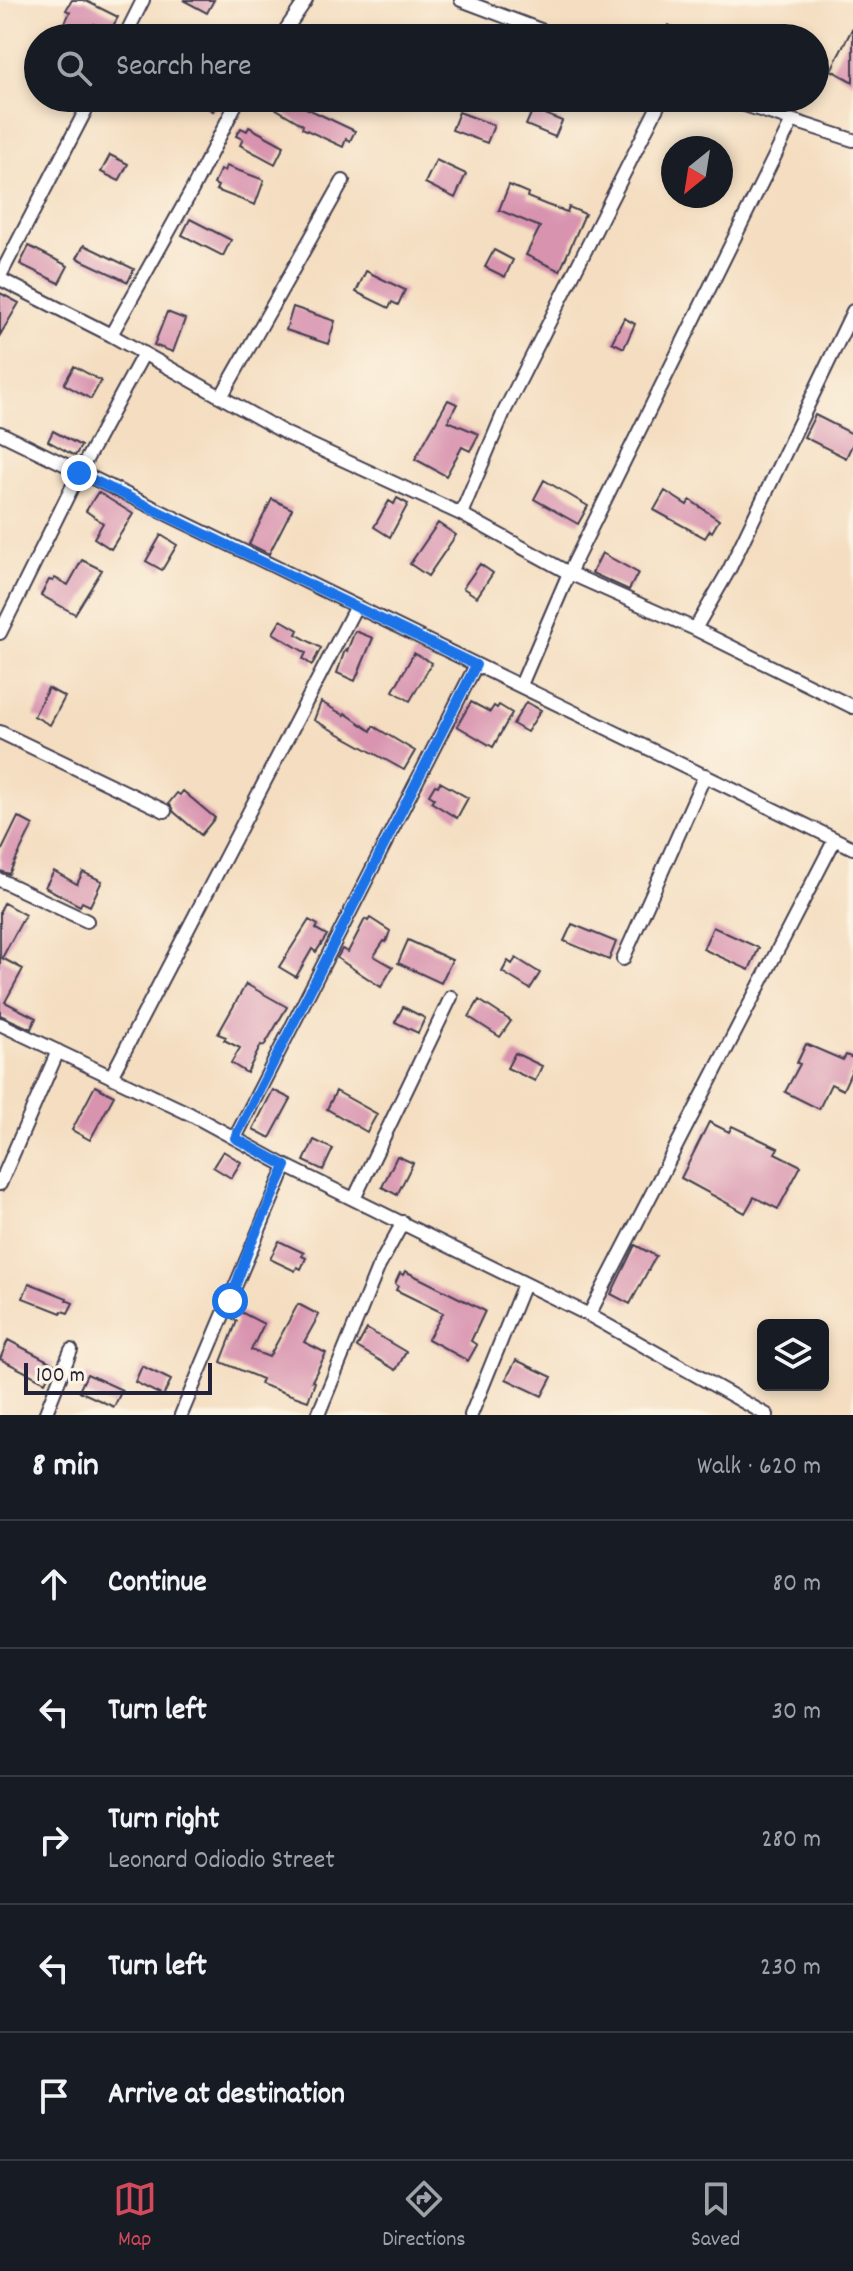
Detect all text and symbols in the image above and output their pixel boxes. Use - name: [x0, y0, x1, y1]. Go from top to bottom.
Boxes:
- search box: [24, 24, 829, 112]
- icon: search: [52, 46, 96, 90]
- text: Search here: [116, 47, 252, 90]
- north arrow: [661, 136, 733, 208]
- route end: [61, 455, 97, 491]
- route start: [212, 1283, 248, 1319]
- map controls: [757, 1319, 829, 1391]
- button: layers: [757, 1319, 829, 1391]
- scale bar: [24, 1359, 212, 1395]
- text: 100 m: [36, 1361, 85, 1392]
- text: 8 min: [32, 1443, 99, 1492]
- text: Walk · 620 m: [697, 1449, 821, 1486]
- icon: ahead: [32, 1562, 76, 1606]
- text: Continue: [108, 1563, 207, 1606]
- text: 80 m: [773, 1566, 821, 1603]
- icon: left: [32, 1690, 76, 1734]
- text: Turn left: [108, 1691, 207, 1734]
- text: 30 m: [771, 1694, 821, 1731]
- text: Turn right: [108, 1800, 219, 1843]
- icon: right: [32, 1818, 76, 1862]
- text: 280 m: [761, 1822, 821, 1859]
- text: Leonard Odiodio Street: [108, 1843, 335, 1880]
- icon: left: [32, 1946, 76, 1990]
- text: Turn left: [108, 1947, 207, 1990]
- text: 230 m: [760, 1950, 821, 1987]
- icon: arrive: [32, 2074, 76, 2118]
- text: Arrive at destination: [108, 2075, 345, 2118]
- tab: Map: [113, 2177, 157, 2256]
- tab: Directions: [382, 2177, 466, 2256]
- tab: Saved: [691, 2177, 740, 2256]

